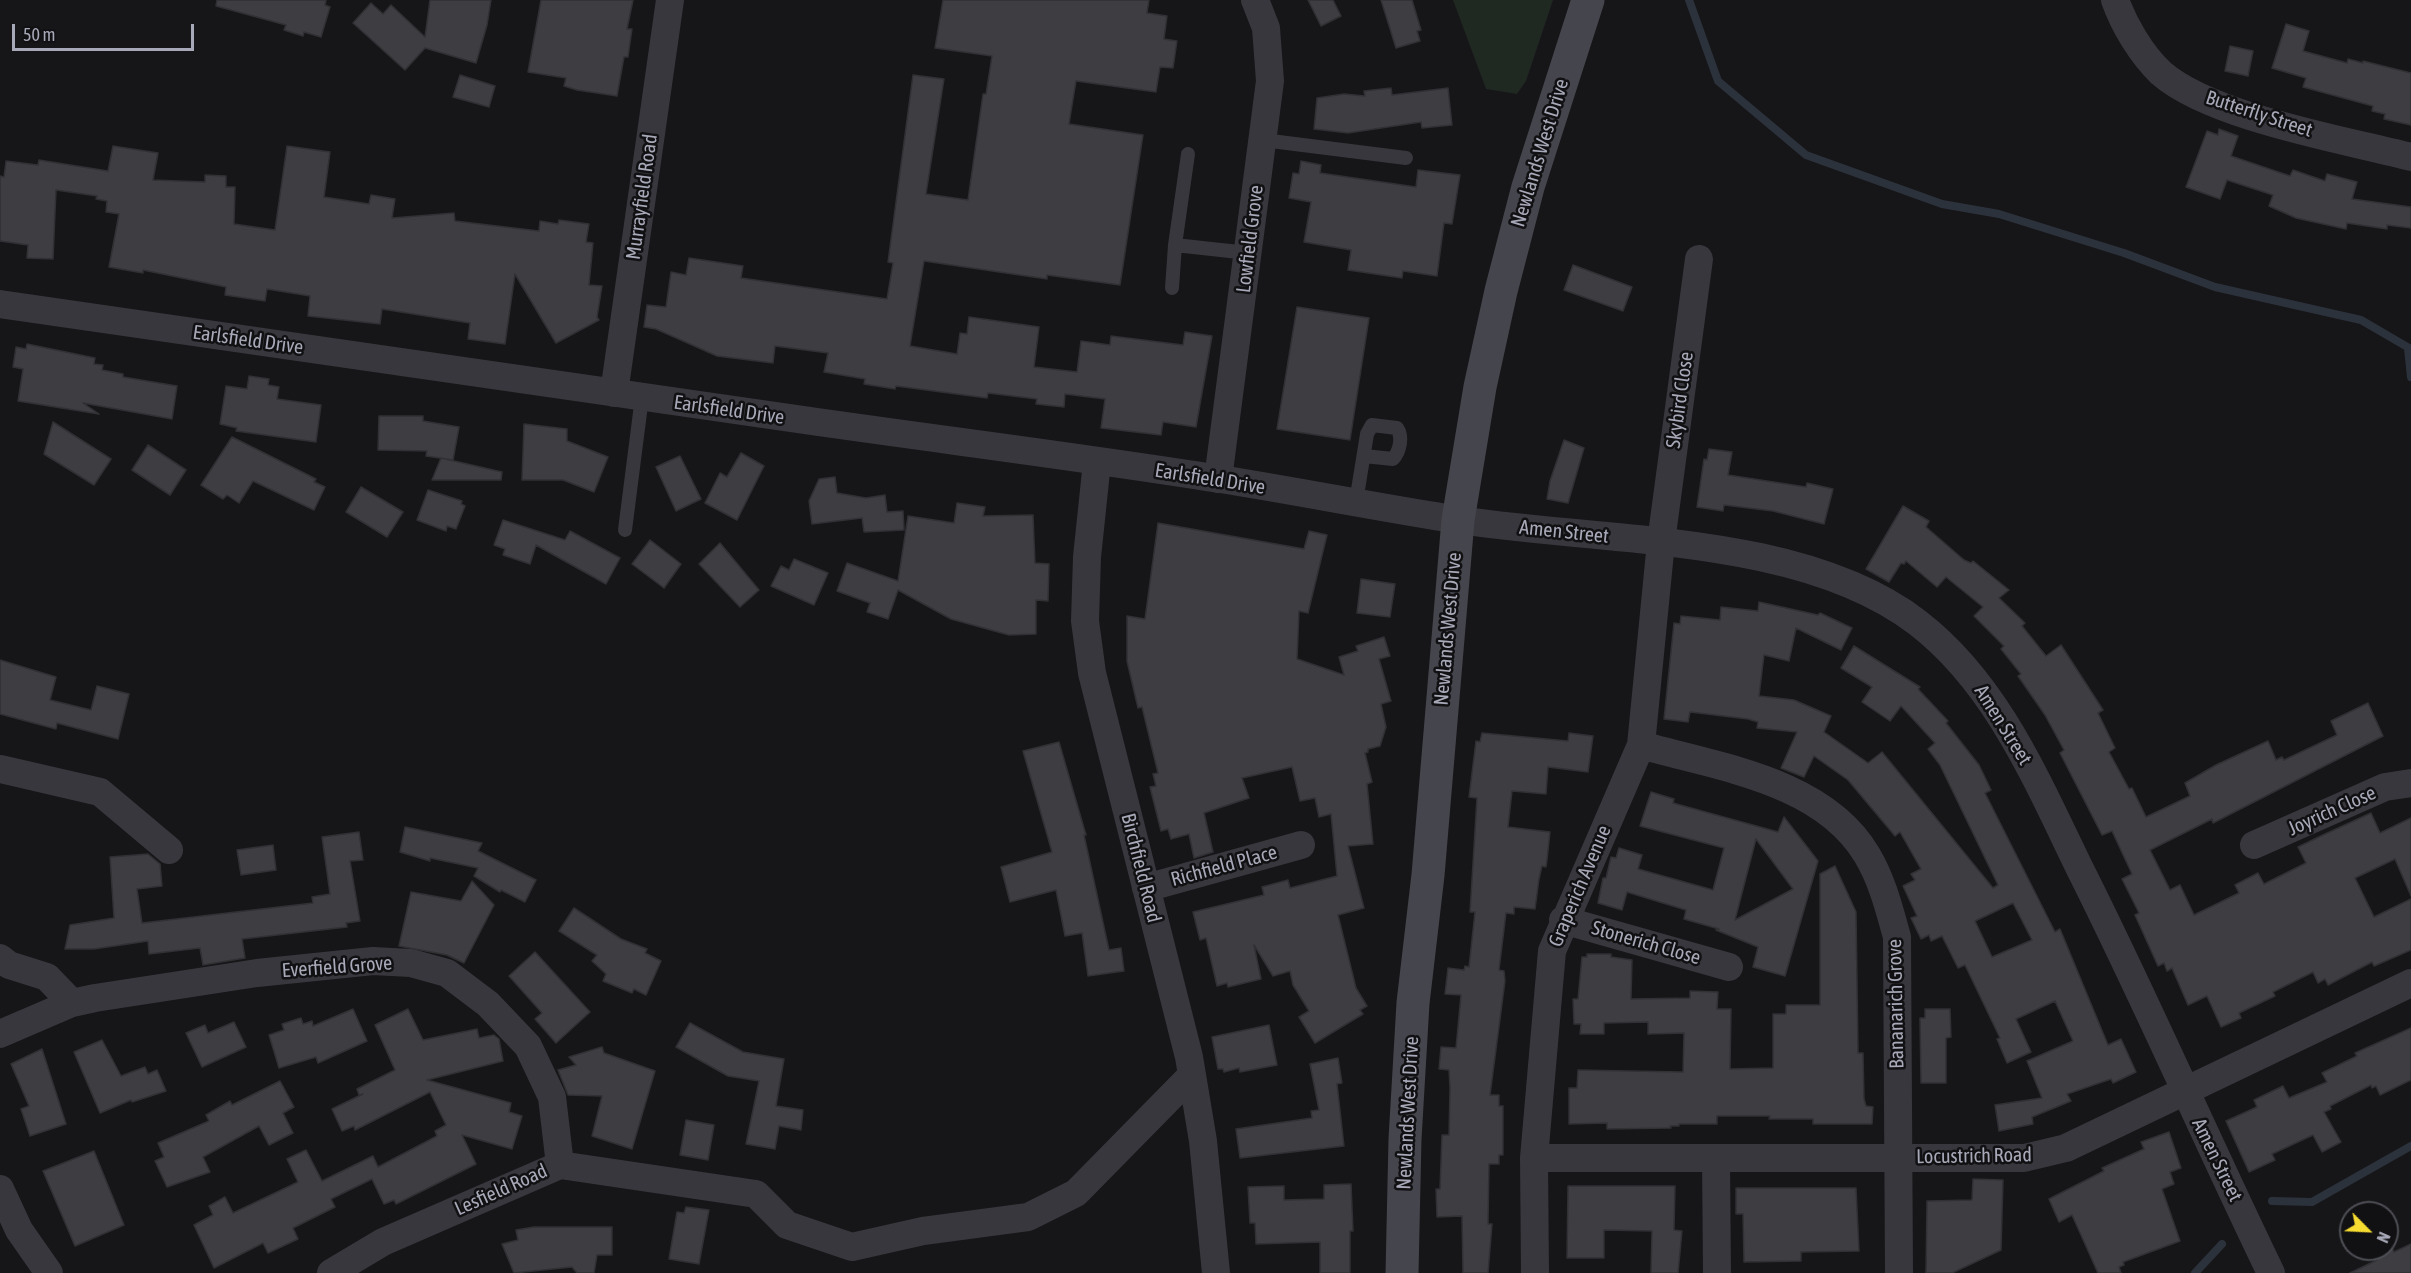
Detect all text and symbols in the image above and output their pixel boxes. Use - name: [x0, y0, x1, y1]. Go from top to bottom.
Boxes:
- scale bar: [15, 12, 196, 50]
- text: 50 m: [23, 24, 55, 45]
- street label: Newlands West Drive: [1506, 76, 1574, 230]
- street label: Butterfly Street: [2203, 85, 2315, 143]
- street label: Murrayfield Road: [621, 133, 663, 261]
- street label: Lowfield Grove: [1231, 184, 1269, 294]
- street label: Earlsfield Drive: [191, 320, 305, 360]
- street label: Skybird Close: [1661, 350, 1699, 450]
- street label: Earlsfield Drive: [672, 390, 786, 430]
- street label: Earlsfield Drive: [1153, 458, 1267, 500]
- street label: Amen Street: [1518, 515, 1610, 549]
- street label: Newlands West Drive: [1429, 551, 1467, 707]
- street label: Amen Street: [1969, 681, 2037, 769]
- street label: Joyrich Close: [2284, 781, 2380, 841]
- street label: Birchfield Road: [1116, 811, 1166, 925]
- street label: Graperich Avenue: [1544, 822, 1616, 950]
- street label: Richfield Place: [1168, 840, 1280, 892]
- street label: Stonerich Close: [1589, 916, 1703, 970]
- street label: Bananarich Grove: [1883, 939, 1909, 1069]
- street label: Everfield Grove: [281, 951, 393, 983]
- street label: Newlands West Drive: [1392, 1036, 1424, 1190]
- street label: Amen Street: [2187, 1114, 2247, 1206]
- street label: Locustrich Road: [1916, 1143, 2032, 1169]
- street label: Lesfield Road: [451, 1159, 551, 1221]
- north arrow: [2339, 1201, 2399, 1261]
- text: N: [2373, 1230, 2394, 1245]

